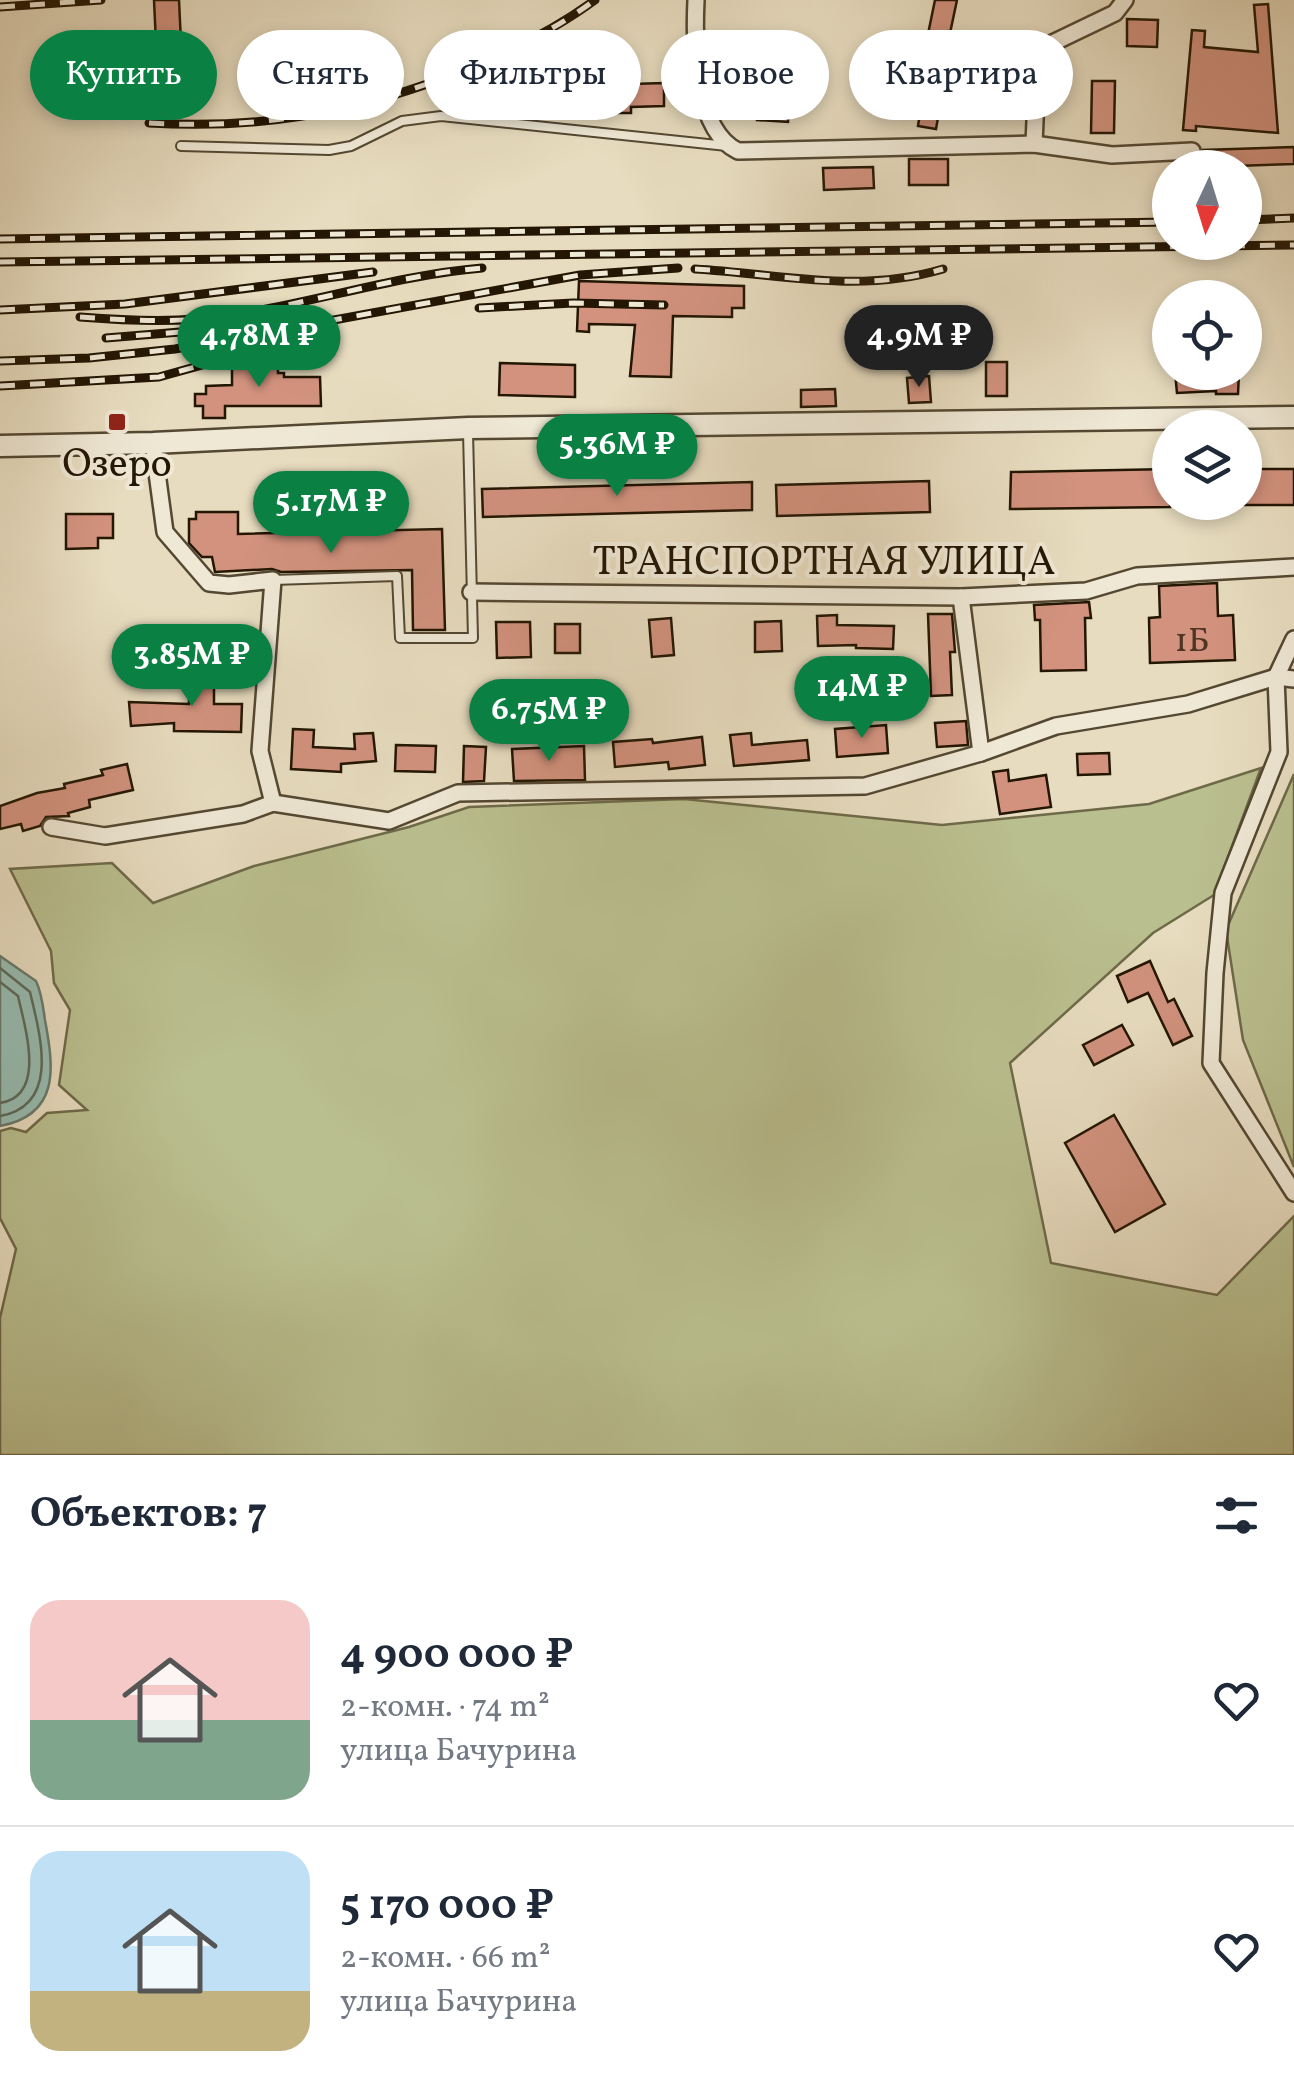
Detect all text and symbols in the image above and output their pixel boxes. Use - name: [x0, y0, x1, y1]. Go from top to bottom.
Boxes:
- chip: Купить: [30, 30, 217, 120]
- chip: Снять: [237, 30, 404, 120]
- chip: Фильтры: [424, 30, 641, 120]
- chip: Новое: [661, 30, 829, 120]
- chip: Квартира: [849, 30, 1073, 120]
- north arrow: [1152, 150, 1262, 260]
- map controls: [1152, 150, 1262, 520]
- button: locate: [1152, 280, 1262, 390]
- pin: 4.78M ₽: [167, 305, 351, 390]
- pin: 4.9M ₽: [838, 305, 1000, 390]
- text: 4.78M ₽: [199, 315, 319, 359]
- text: 4.9M ₽: [866, 315, 972, 359]
- button: layers: [1152, 410, 1262, 520]
- marker: Озеро: [106, 411, 128, 433]
- pin: 5.36M ₽: [525, 414, 709, 499]
- text: 5.36M ₽: [558, 424, 676, 468]
- place label: Озеро: [62, 438, 172, 494]
- pin: 5.17M ₽: [239, 471, 423, 556]
- text: 5.17M ₽: [275, 481, 387, 525]
- street label: ТРАНСПОРТНАЯ УЛИЦА: [593, 536, 1055, 592]
- house number: 1Б: [1174, 618, 1210, 666]
- pin: 3.85M ₽: [100, 624, 284, 709]
- text: 3.85M ₽: [134, 634, 250, 678]
- pin: 14M ₽: [792, 656, 932, 741]
- text: 14M ₽: [816, 666, 908, 710]
- pin: 6.75M ₽: [457, 679, 641, 764]
- text: 6.75M ₽: [491, 689, 607, 733]
- text: Объектов: 7: [30, 1486, 267, 1545]
- icon: filters: [1209, 1488, 1264, 1543]
- text: 4 900 000 ₽: [340, 1627, 574, 1686]
- icon: home: [110, 1640, 230, 1760]
- icon: heart: [1209, 1673, 1264, 1728]
- text: 2-комн. · 74 m²: [340, 1686, 550, 1730]
- text: улица Бачурина: [340, 1730, 577, 1774]
- text: 5 170 000 ₽: [340, 1878, 554, 1937]
- icon: home: [110, 1891, 230, 2011]
- icon: heart: [1209, 1924, 1264, 1979]
- text: 2-комн. · 66 m²: [340, 1937, 551, 1981]
- text: улица Бачурина: [340, 1981, 577, 2025]

